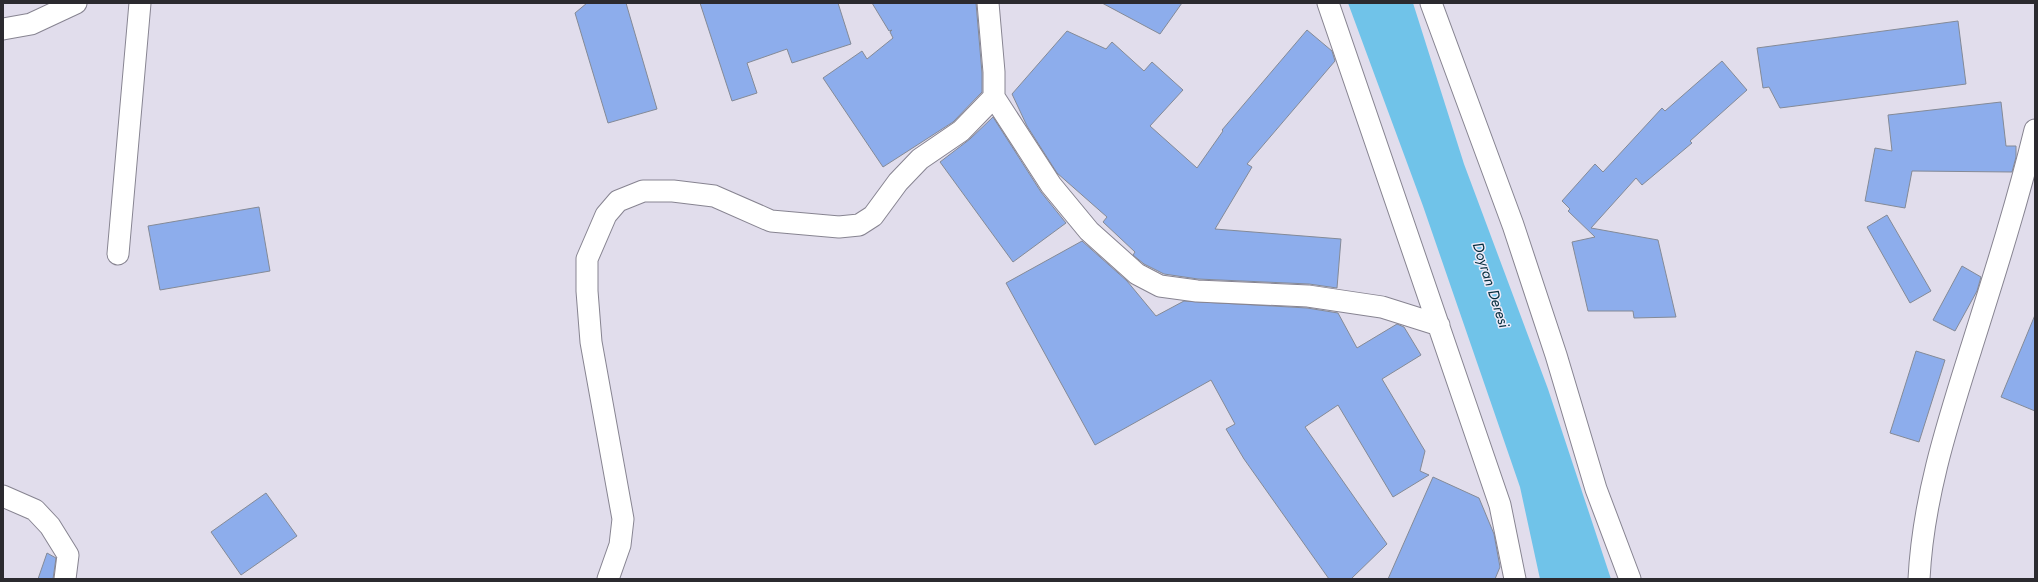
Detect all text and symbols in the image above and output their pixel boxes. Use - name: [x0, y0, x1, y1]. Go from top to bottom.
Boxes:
- water label: Doyran Deresi: [1467, 239, 1515, 331]

